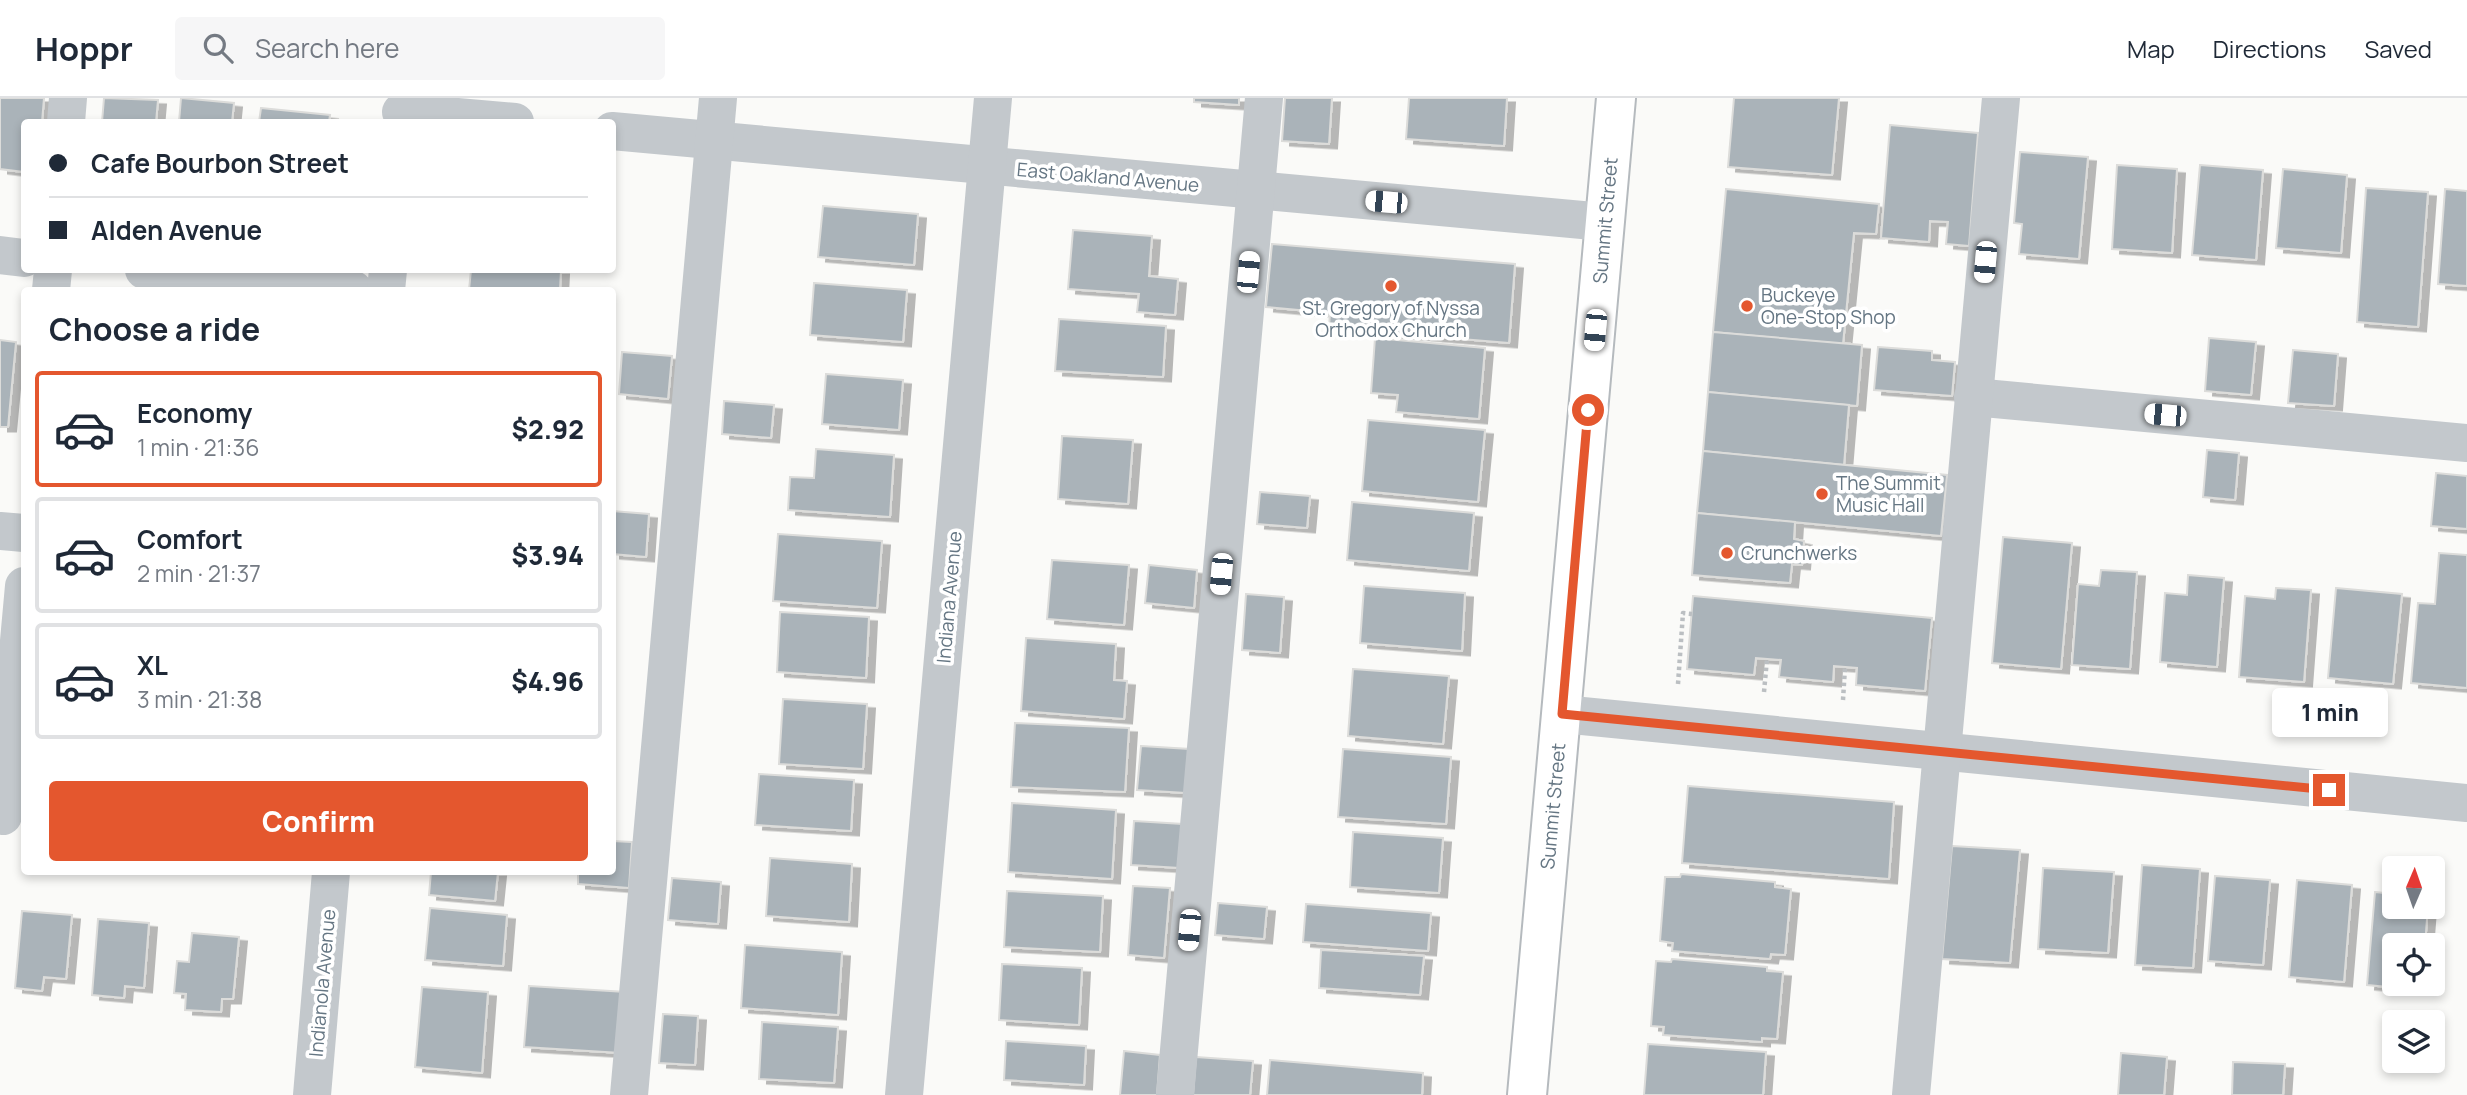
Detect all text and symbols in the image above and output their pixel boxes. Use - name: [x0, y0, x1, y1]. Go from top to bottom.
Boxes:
- search box: [175, 17, 665, 80]
- text: Hoppr: [35, 26, 133, 71]
- icon: search: [199, 29, 237, 67]
- text: Search here: [255, 30, 400, 66]
- text: Map: [2127, 32, 2175, 65]
- text: Directions: [2213, 32, 2326, 65]
- text: Saved: [2364, 32, 2432, 65]
- text: Cafe Bourbon Street: [91, 145, 349, 181]
- street label: East Oakland Avenue: [1016, 156, 1200, 198]
- street label: Summit Street: [1586, 156, 1624, 285]
- car: [1365, 190, 1408, 214]
- text: Alden Avenue: [91, 212, 262, 248]
- car: [1973, 240, 1998, 284]
- car: [1236, 250, 1261, 294]
- marker: St. Gregory of Nyssa Orthodox Church: [1383, 278, 1399, 294]
- place label: Buckeye One-Stop Shop: [1761, 282, 1896, 330]
- place label: St. Gregory of Nyssa Orthodox Church: [1302, 295, 1480, 343]
- marker: Buckeye One-Stop Shop: [1739, 298, 1755, 314]
- text: Choose a ride: [49, 307, 260, 351]
- car: [1583, 308, 1608, 352]
- route start: [1572, 394, 1604, 426]
- text: Economy: [137, 395, 252, 431]
- icon: car: [53, 398, 116, 461]
- car: [2144, 403, 2187, 427]
- text: $2.92: [511, 411, 584, 447]
- text: 1 min · 21:36: [137, 431, 259, 463]
- place label: The Summit Music Hall: [1836, 470, 1941, 518]
- marker: The Summit Music Hall: [1814, 486, 1830, 502]
- text: Comfort: [137, 521, 243, 557]
- icon: car: [53, 524, 116, 587]
- street label: Indiana Avenue: [930, 530, 968, 664]
- text: $3.94: [511, 537, 584, 573]
- place label: Crunchwerks: [1741, 540, 1857, 566]
- marker: Crunchwerks: [1719, 545, 1735, 561]
- car: [1209, 552, 1234, 596]
- text: 2 min · 21:37: [137, 557, 261, 589]
- text: XL: [137, 647, 168, 683]
- icon: car: [53, 650, 116, 713]
- text: $4.96: [511, 663, 584, 699]
- text: 3 min · 21:38: [137, 683, 262, 715]
- callout: 1 min: [2271, 688, 2387, 738]
- text: 1 min: [2301, 696, 2359, 728]
- street label: Summit Street: [1534, 742, 1571, 871]
- route end: [2313, 774, 2345, 806]
- button: Confirm: [49, 781, 588, 861]
- north arrow: [2382, 856, 2445, 919]
- map controls: [2382, 856, 2445, 1073]
- street label: Indianola Avenue: [303, 908, 341, 1058]
- car: [1177, 908, 1202, 952]
- button: locate: [2382, 933, 2445, 996]
- button: layers: [2382, 1010, 2445, 1073]

